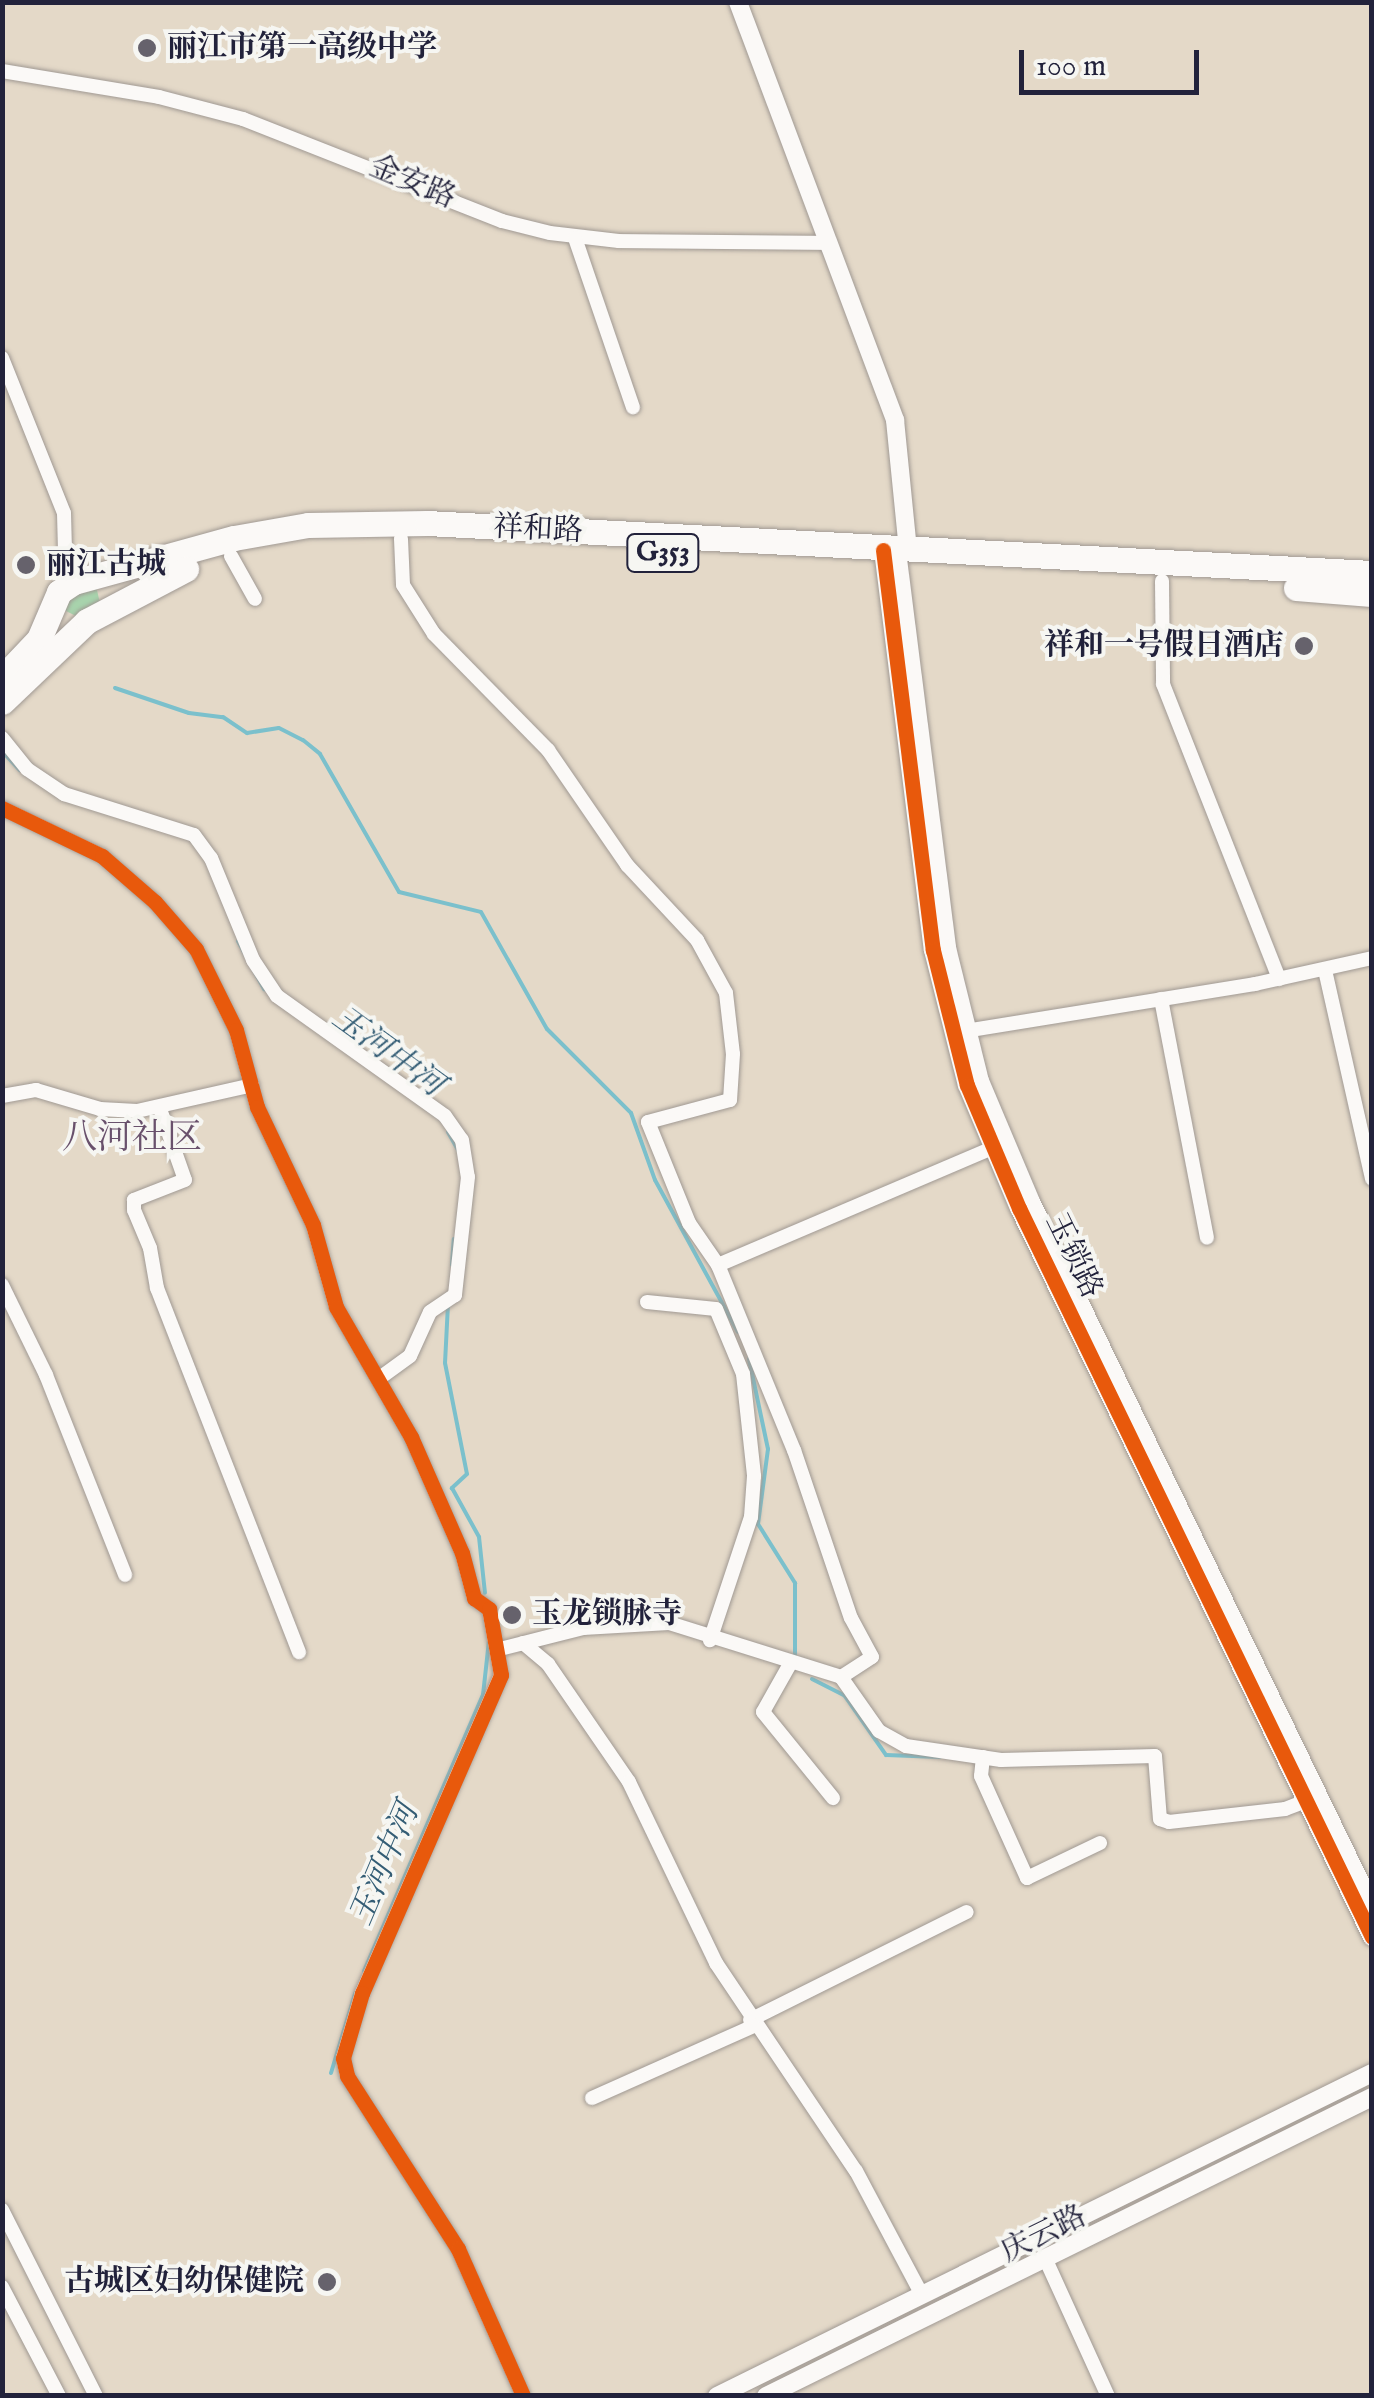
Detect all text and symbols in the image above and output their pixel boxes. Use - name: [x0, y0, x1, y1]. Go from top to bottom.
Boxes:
- place label: 丽江市第一高级中学: [167, 30, 437, 66]
- scale bar: [1024, 30, 1204, 92]
- marker: 丽江市第一高级中学: [136, 37, 158, 59]
- text: 100 m: [1036, 48, 1106, 86]
- street label: 金安路: [364, 149, 460, 217]
- street label: 祥和路: [492, 510, 584, 550]
- road number: G353: [626, 530, 700, 576]
- place label: 丽江古城: [46, 547, 166, 583]
- marker: 丽江古城: [15, 554, 37, 576]
- place label: 祥和一号假日酒店: [1044, 628, 1284, 664]
- marker: 祥和一号假日酒店: [1293, 635, 1315, 657]
- water label: 玉河中河: [324, 1000, 450, 1106]
- district label: 八河社区: [62, 1118, 202, 1160]
- street label: 玉锁路: [1037, 1208, 1109, 1304]
- place label: 玉龙锁脉寺: [532, 1597, 682, 1633]
- marker: 玉龙锁脉寺: [501, 1604, 523, 1626]
- water label: 玉河中河: [343, 1799, 429, 1931]
- street label: 庆云路: [996, 2199, 1092, 2271]
- place label: 古城区妇幼保健院: [64, 2264, 304, 2300]
- marker: 古城区妇幼保健院: [314, 2269, 340, 2295]

